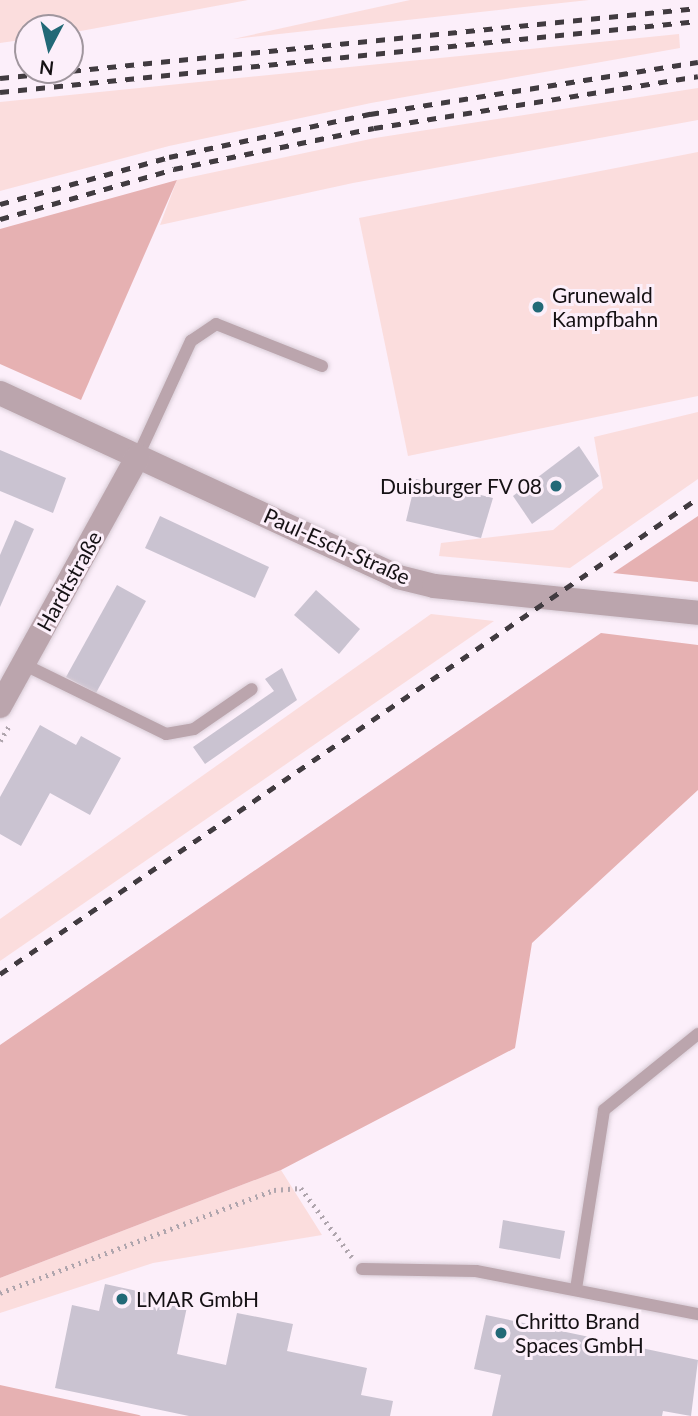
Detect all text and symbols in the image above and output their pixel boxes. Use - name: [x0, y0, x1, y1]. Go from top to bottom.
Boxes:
- north arrow: [14, 14, 84, 84]
- text: N: [38, 56, 55, 81]
- place label: Grunewald Kampfbahn: [552, 282, 658, 332]
- marker: Grunewald Kampfbahn: [530, 299, 546, 315]
- place label: Duisburger FV 08: [379, 473, 542, 499]
- marker: Duisburger FV 08: [548, 478, 564, 494]
- street label: Paul-Esch-Straße: [260, 502, 414, 590]
- street label: Hardtstraße: [31, 527, 107, 635]
- place label: LMAR GmbH: [136, 1286, 259, 1312]
- marker: LMAR GmbH: [114, 1291, 130, 1307]
- place label: Chritto Brand Spaces GmbH: [515, 1308, 644, 1358]
- marker: Chritto Brand Spaces GmbH: [493, 1325, 509, 1341]

